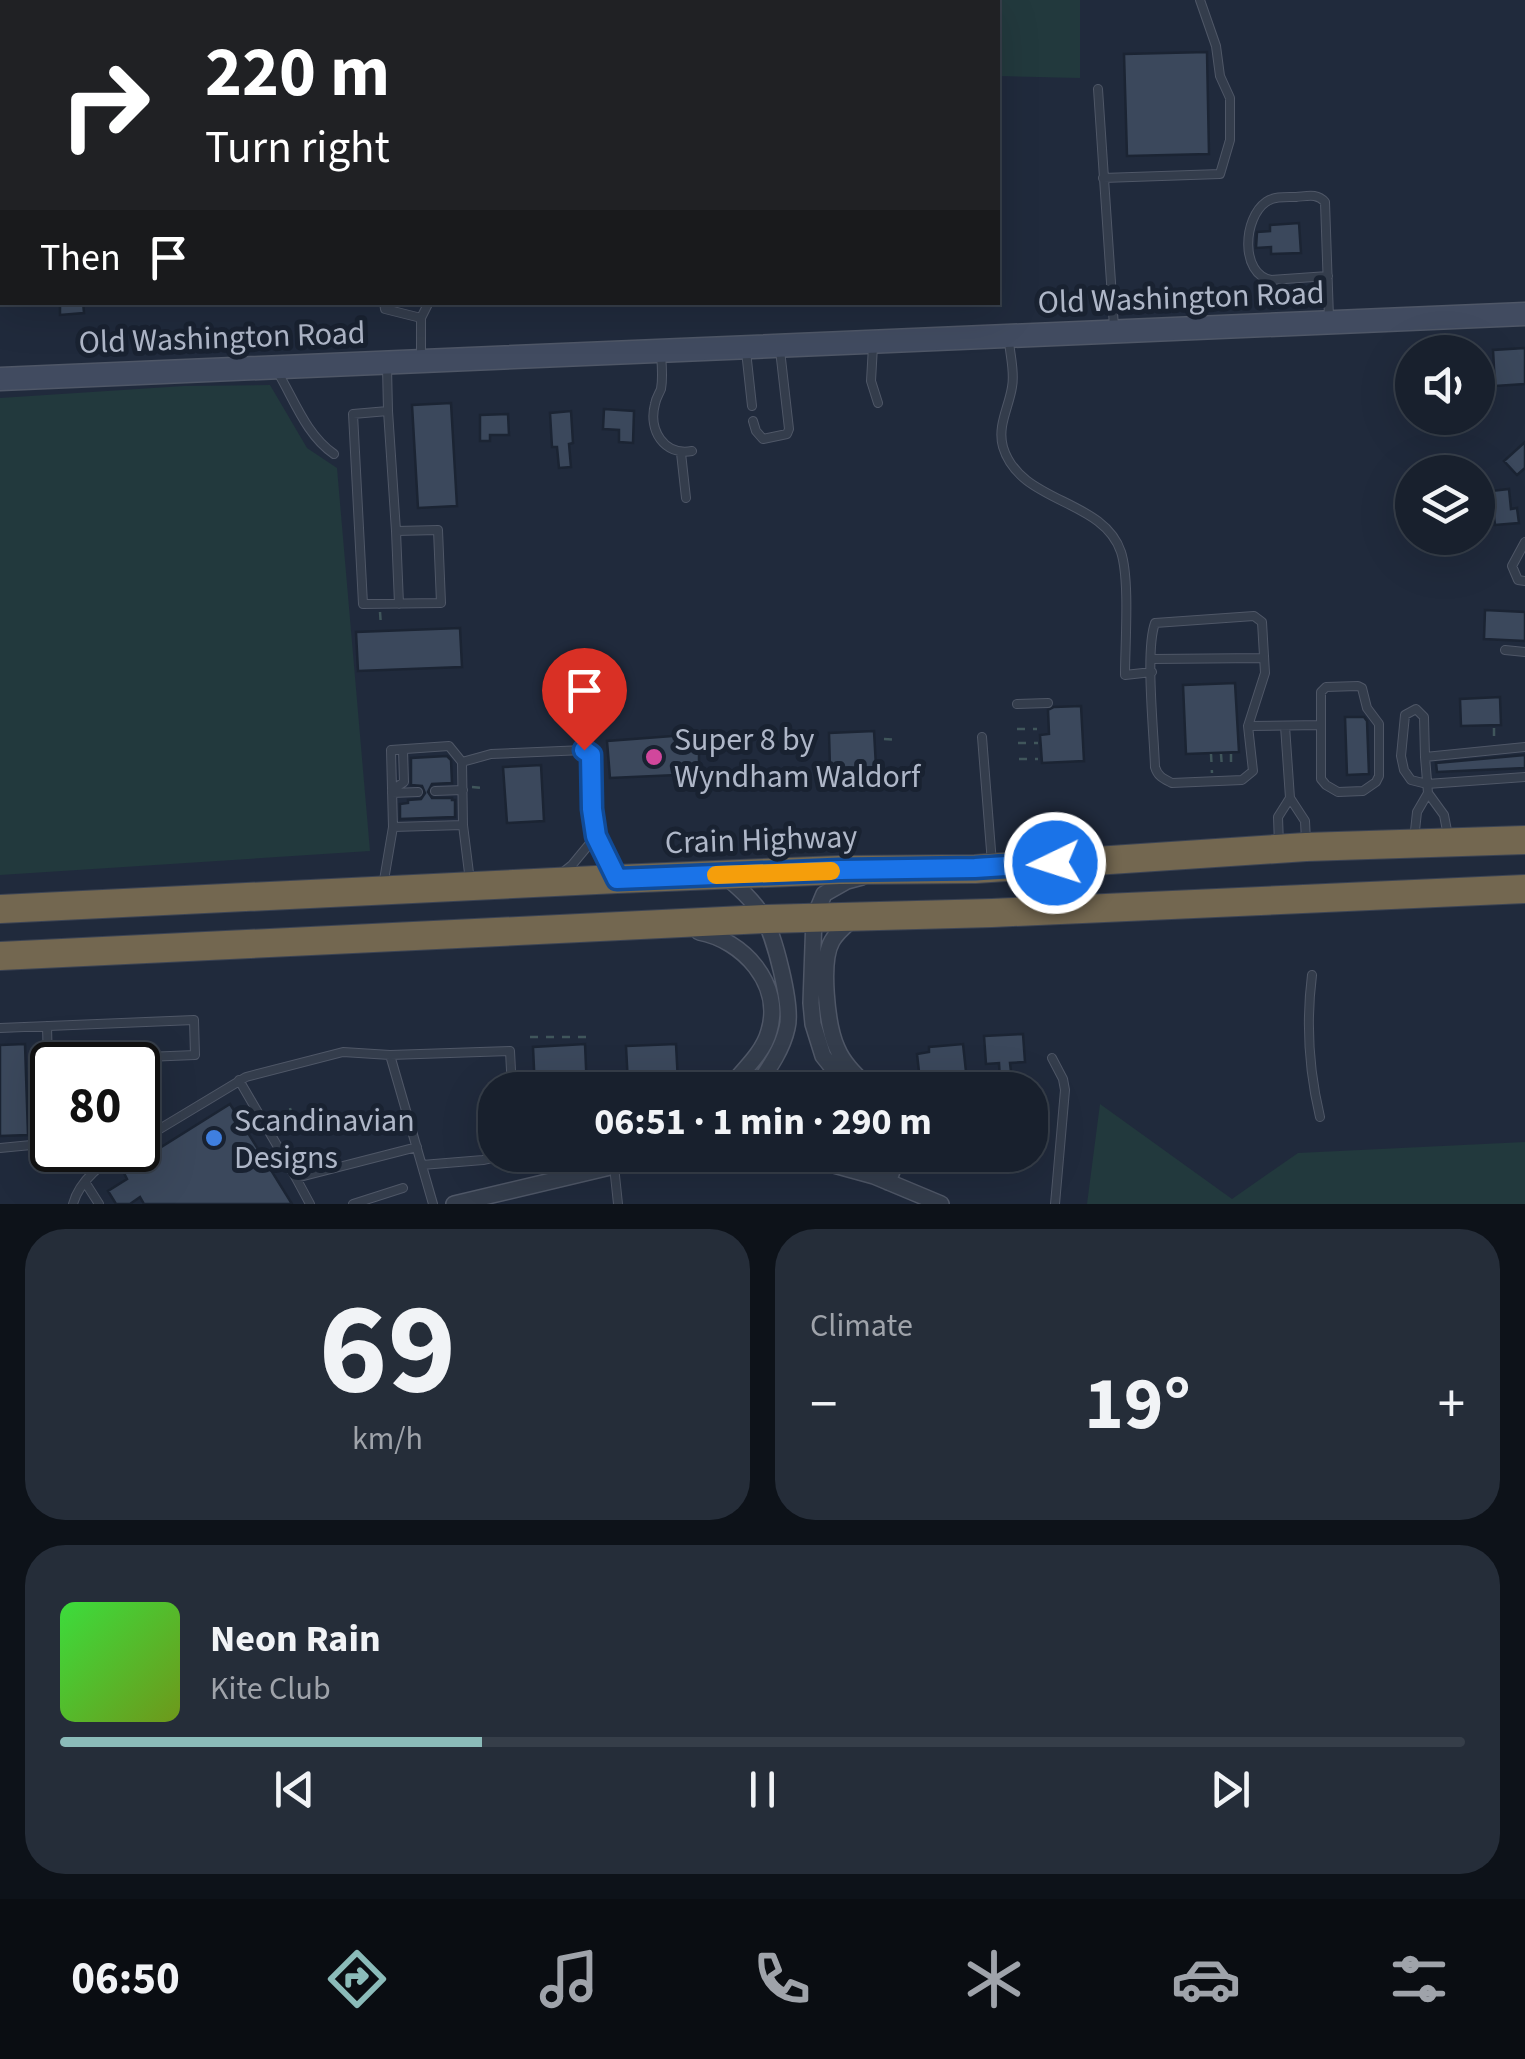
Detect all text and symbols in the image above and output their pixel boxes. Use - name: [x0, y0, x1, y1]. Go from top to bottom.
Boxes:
- text: 220 m: [205, 23, 390, 123]
- icon: right: [40, 40, 170, 170]
- text: Turn right: [205, 116, 390, 180]
- icon: arrive: [141, 230, 196, 285]
- text: Then: [40, 231, 121, 285]
- street label: Old Washington Road: [1037, 270, 1325, 326]
- street label: Old Washington Road: [78, 310, 366, 366]
- map controls: [1395, 335, 1495, 555]
- button: sound: [1395, 335, 1495, 435]
- button: layers: [1395, 455, 1495, 555]
- pin: [542, 648, 627, 751]
- icon: arrive: [557, 663, 612, 718]
- place label: Super 8 by Wyndham Waldorf: [674, 717, 922, 800]
- marker: Super 8 by Wyndham Waldorf: [643, 746, 665, 768]
- position arrow: [1003, 811, 1107, 915]
- street label: Crain Highway: [664, 814, 858, 866]
- speed limit sign: 80: [30, 1042, 160, 1172]
- text: 06:51 · 1 min · 290 m: [594, 1095, 932, 1149]
- place label: Scandinavian Designs: [234, 1098, 415, 1181]
- marker: Scandinavian Designs: [203, 1127, 225, 1149]
- text: 69: [319, 1258, 456, 1443]
- text: Climate: [810, 1303, 913, 1349]
- text: 19°: [1084, 1351, 1191, 1458]
- text: −: [810, 1366, 837, 1444]
- text: +: [1438, 1366, 1465, 1444]
- text: km/h: [352, 1416, 423, 1462]
- text: Neon Rain: [210, 1612, 381, 1666]
- text: Kite Club: [210, 1666, 331, 1712]
- icon: previous: [267, 1762, 322, 1817]
- icon: pause: [735, 1762, 790, 1817]
- icon: next: [1203, 1762, 1258, 1817]
- icon: directions: [322, 1944, 392, 2014]
- icon: music: [534, 1944, 604, 2014]
- icon: phone: [747, 1944, 817, 2014]
- icon: climate: [959, 1944, 1029, 2014]
- icon: car: [1171, 1944, 1241, 2014]
- icon: filters: [1384, 1944, 1454, 2014]
- text: 06:50: [71, 1947, 180, 2011]

